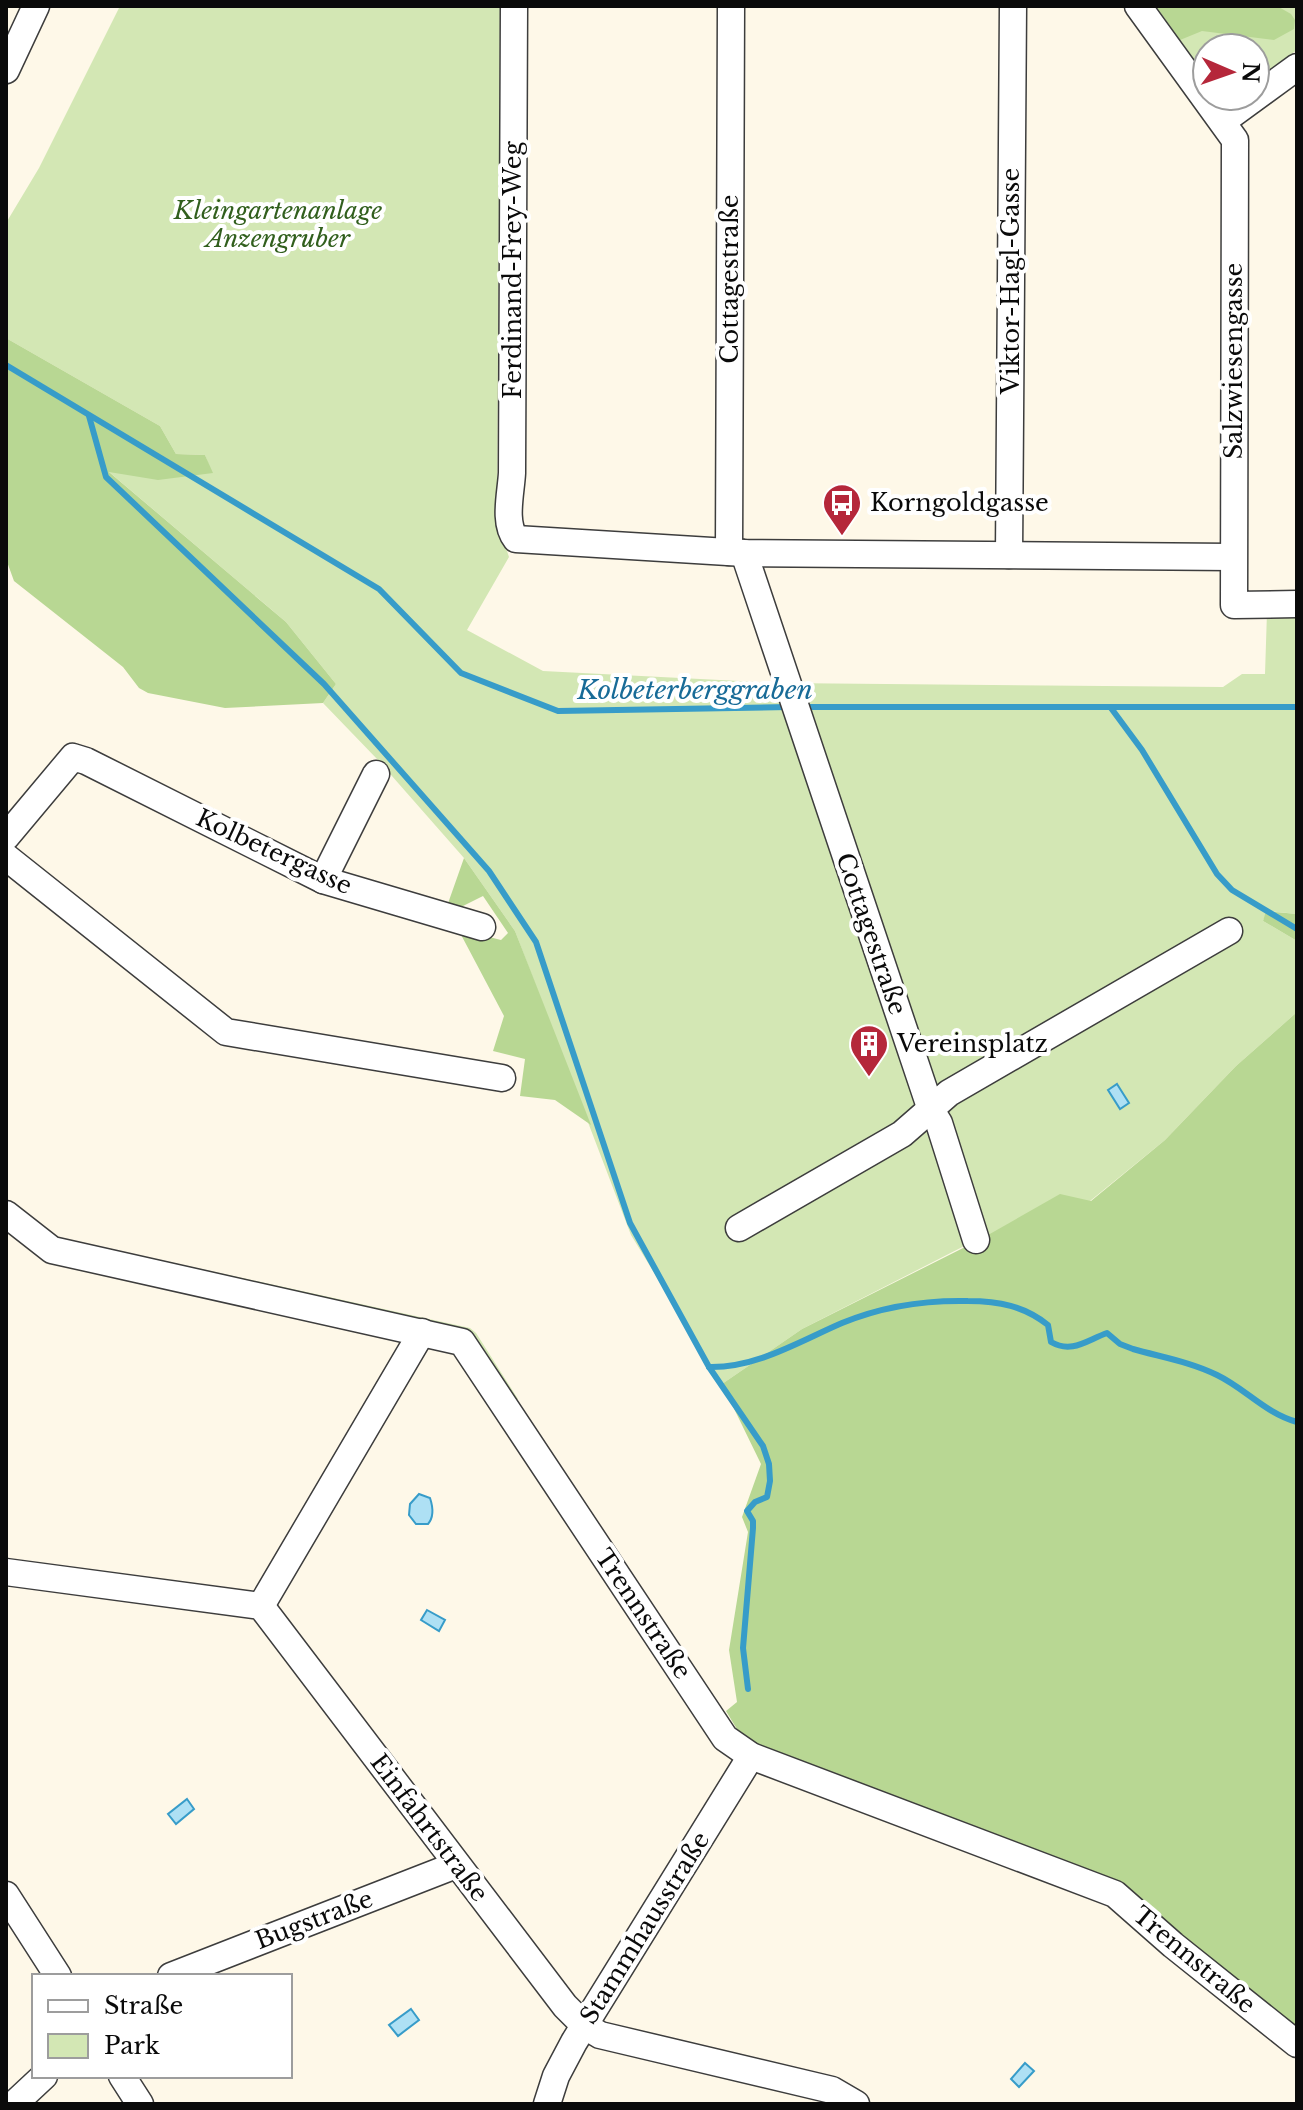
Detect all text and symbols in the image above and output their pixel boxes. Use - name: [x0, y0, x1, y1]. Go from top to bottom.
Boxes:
- north arrow: [1191, 32, 1271, 112]
- text: N: [1237, 62, 1264, 84]
- street label: Ferdinand-Frey-Weg: [498, 140, 527, 399]
- street label: Viktor-Hagl-Gasse: [996, 168, 1025, 395]
- street label: Cottagestraße: [715, 194, 744, 364]
- park label: Kleingartenanlage Anzengruber: [173, 196, 382, 253]
- street label: Salzwiesengasse: [1219, 263, 1248, 459]
- bus stop icon: Korngoldgasse: [821, 482, 863, 537]
- place label: Korngoldgasse: [870, 488, 1049, 517]
- water label: Kolbeterberggraben: [576, 674, 813, 706]
- street label: Kolbetergasse: [192, 803, 357, 900]
- street label: Cottagestraße: [830, 849, 913, 1019]
- building icon: Vereinsplatz: [848, 1023, 890, 1078]
- place label: Vereinsplatz: [896, 1029, 1048, 1058]
- street label: Trennstraße: [589, 1543, 697, 1684]
- street label: Einfahrtstraße: [364, 1748, 494, 1907]
- street label: Stammhausstraße: [574, 1826, 715, 2029]
- street label: Bugstraße: [251, 1884, 377, 1955]
- street label: Trennstraße: [1127, 1900, 1261, 2019]
- legend: [32, 1974, 292, 2078]
- text: Straße: [104, 1991, 183, 2020]
- text: Park: [104, 2031, 160, 2060]

